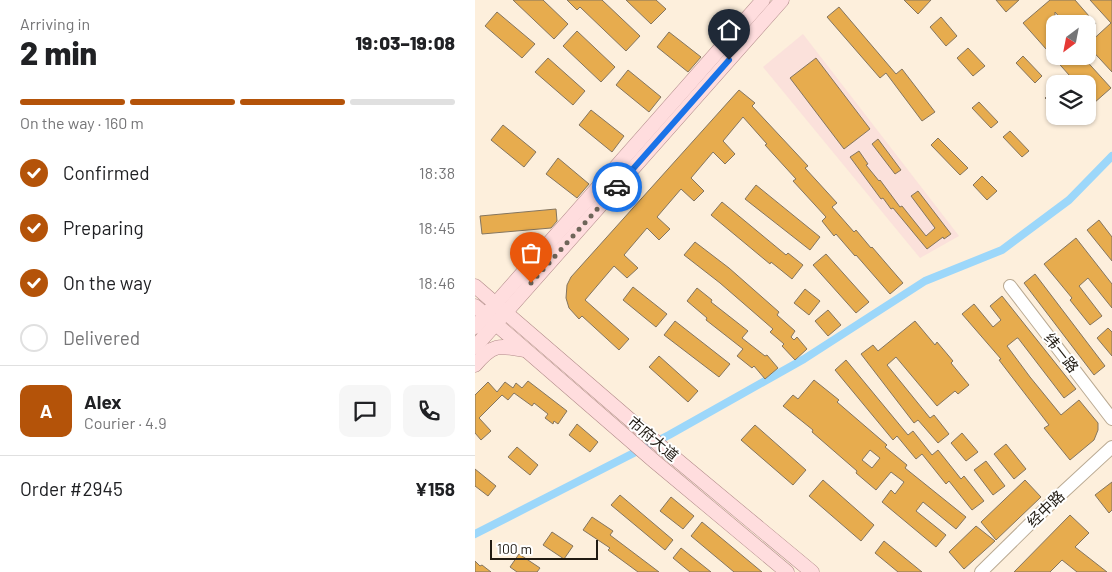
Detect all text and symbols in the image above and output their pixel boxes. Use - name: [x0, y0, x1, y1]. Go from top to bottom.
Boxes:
- pin: [708, 9, 750, 60]
- text: Arriving in: [20, 14, 90, 33]
- north arrow: [1046, 15, 1096, 65]
- map controls: [1046, 15, 1096, 125]
- icon: home: [715, 16, 743, 44]
- text: 19:03–19:08: [355, 31, 455, 54]
- text: 2 min: [20, 33, 97, 71]
- button: layers: [1046, 75, 1096, 125]
- text: On the way · 160 m: [20, 113, 144, 132]
- icon: check: [20, 159, 48, 187]
- text: Confirmed: [63, 161, 150, 184]
- courier: [592, 162, 642, 212]
- text: 18:38: [419, 163, 455, 182]
- icon: car: [603, 173, 631, 201]
- icon: check: [20, 214, 48, 242]
- text: Preparing: [63, 216, 144, 239]
- text: 18:45: [419, 218, 455, 237]
- pin: [510, 232, 552, 283]
- icon: bag: [517, 239, 545, 267]
- icon: check: [20, 269, 48, 297]
- text: On the way: [63, 271, 152, 294]
- text: 18:46: [419, 273, 455, 292]
- text: Delivered: [63, 326, 140, 349]
- street label: 纬一路: [1041, 329, 1083, 376]
- button: chat: [339, 385, 391, 437]
- button: phone: [403, 385, 455, 437]
- text: Alex: [84, 390, 122, 413]
- text: A: [40, 399, 52, 422]
- street label: 市府大道: [625, 412, 682, 464]
- text: Courier · 4.9: [84, 413, 167, 432]
- text: Order #2945: [20, 477, 123, 500]
- text: ¥158: [415, 477, 455, 500]
- street label: 经中路: [1023, 486, 1068, 530]
- scale bar: [490, 537, 597, 560]
- text: 100 m: [497, 540, 532, 557]

